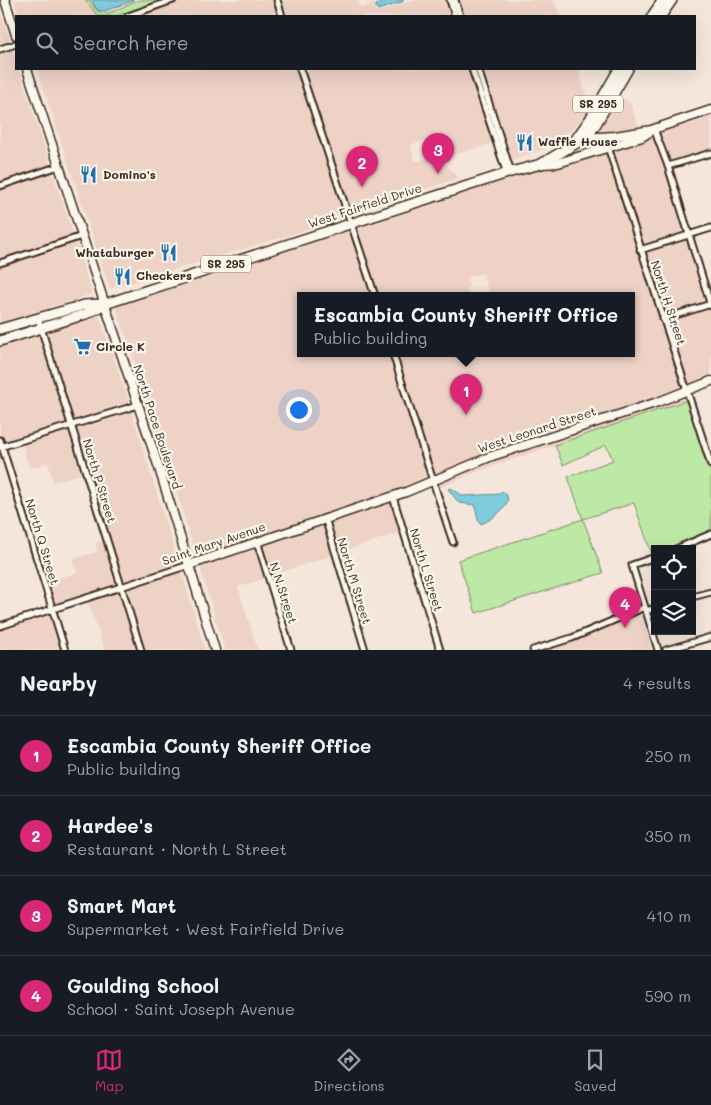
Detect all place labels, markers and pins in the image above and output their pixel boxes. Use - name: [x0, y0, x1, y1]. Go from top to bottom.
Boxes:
- restaurant icon: Waffle House: [514, 132, 534, 152]
- pin: 3: [422, 133, 454, 174]
- place label: Waffle House: [538, 133, 618, 149]
- pin: 2: [346, 146, 378, 187]
- restaurant icon: Domino's: [79, 165, 99, 185]
- place label: Domino's: [103, 166, 156, 182]
- restaurant icon: Whataburger: [158, 243, 178, 263]
- place label: Whataburger: [75, 244, 154, 260]
- restaurant icon: Checkers: [112, 266, 132, 286]
- place label: Checkers: [136, 267, 192, 283]
- supermarket icon: Circle K: [72, 337, 92, 357]
- place label: Circle K: [96, 338, 145, 354]
- pin: 1: [450, 374, 482, 415]
- pin: 4: [609, 587, 641, 628]

